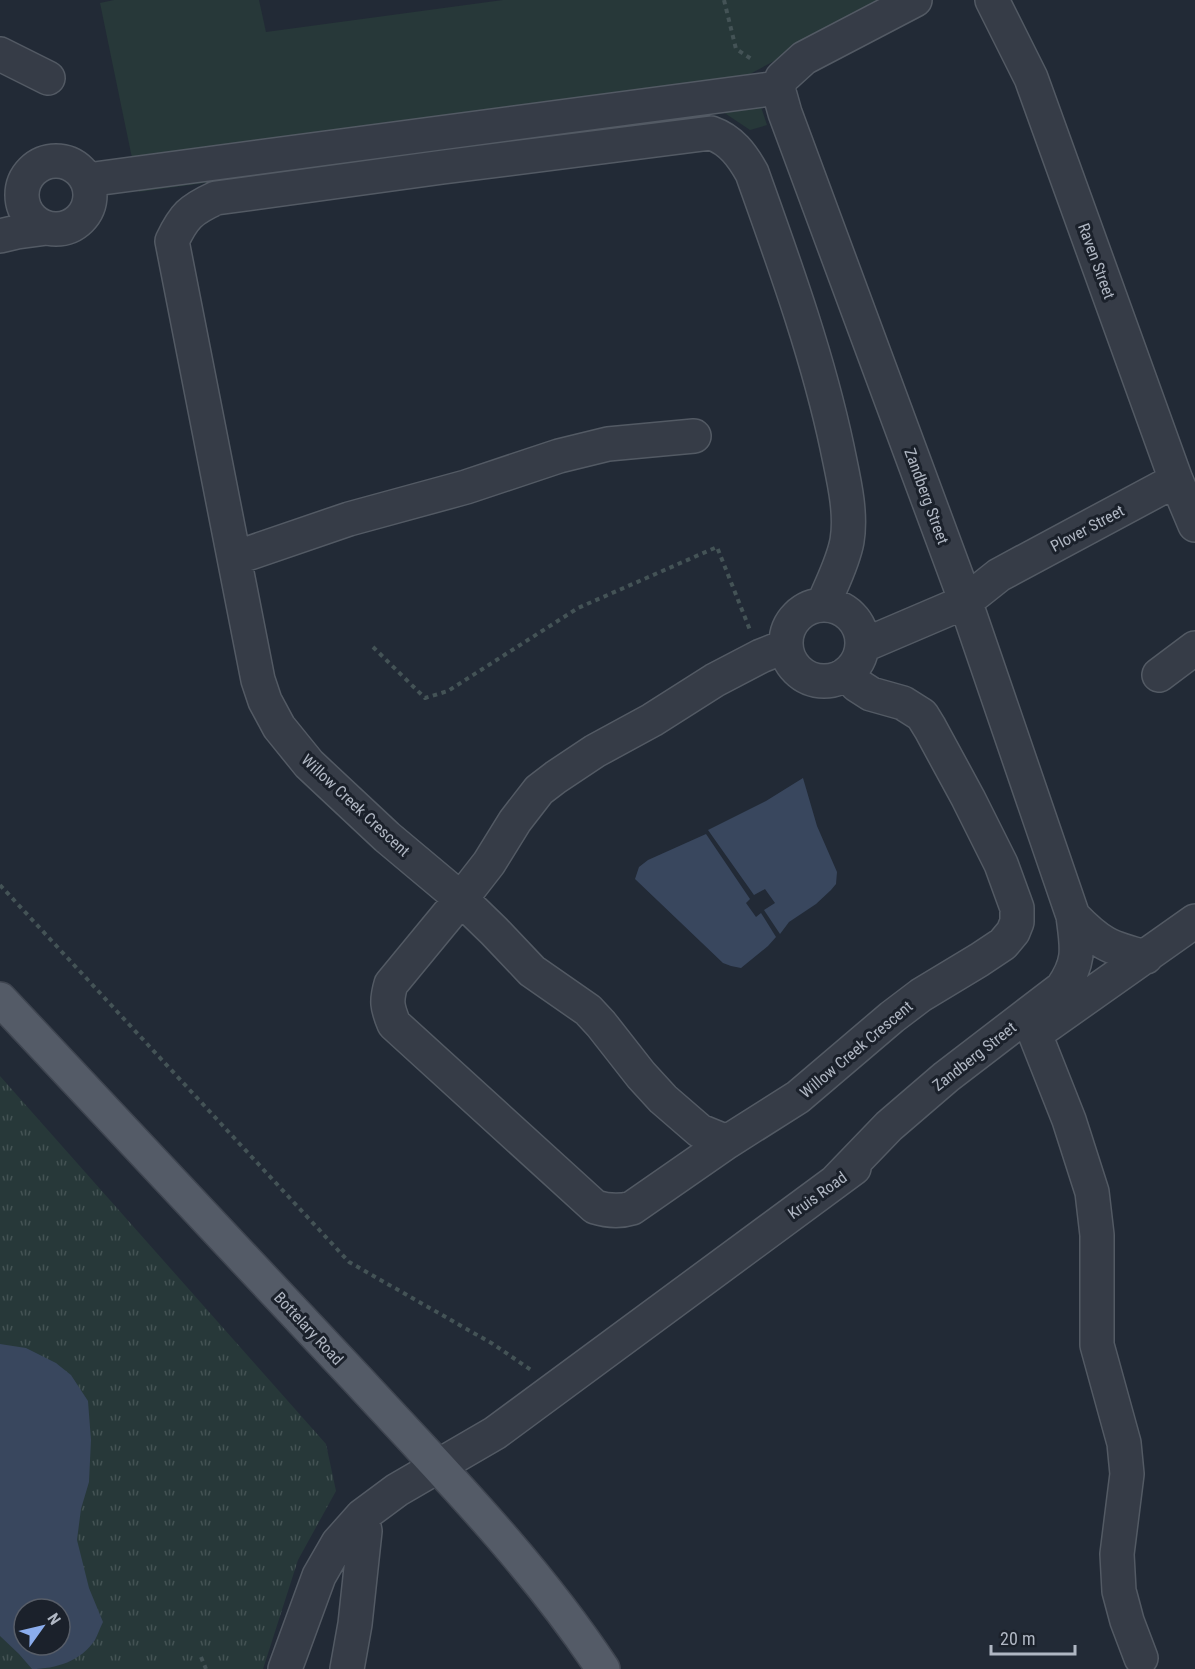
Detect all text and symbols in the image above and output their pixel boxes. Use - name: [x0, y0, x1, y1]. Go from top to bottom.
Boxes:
- street label: Raven Street: [1074, 221, 1119, 302]
- street label: Zandberg Street: [900, 446, 953, 547]
- street label: Plover Street: [1047, 501, 1128, 556]
- street label: Willow Creek Crescent: [298, 750, 414, 861]
- street label: Willow Creek Crescent: [796, 997, 917, 1102]
- street label: Zandberg Street: [929, 1018, 1020, 1095]
- street label: Kruis Road: [784, 1168, 850, 1223]
- street label: Bottelary Road: [270, 1288, 347, 1369]
- north arrow: [12, 1597, 72, 1657]
- text: N: [43, 1610, 65, 1628]
- scale bar: [991, 1618, 1075, 1656]
- text: 20 m: [1000, 1628, 1035, 1649]

